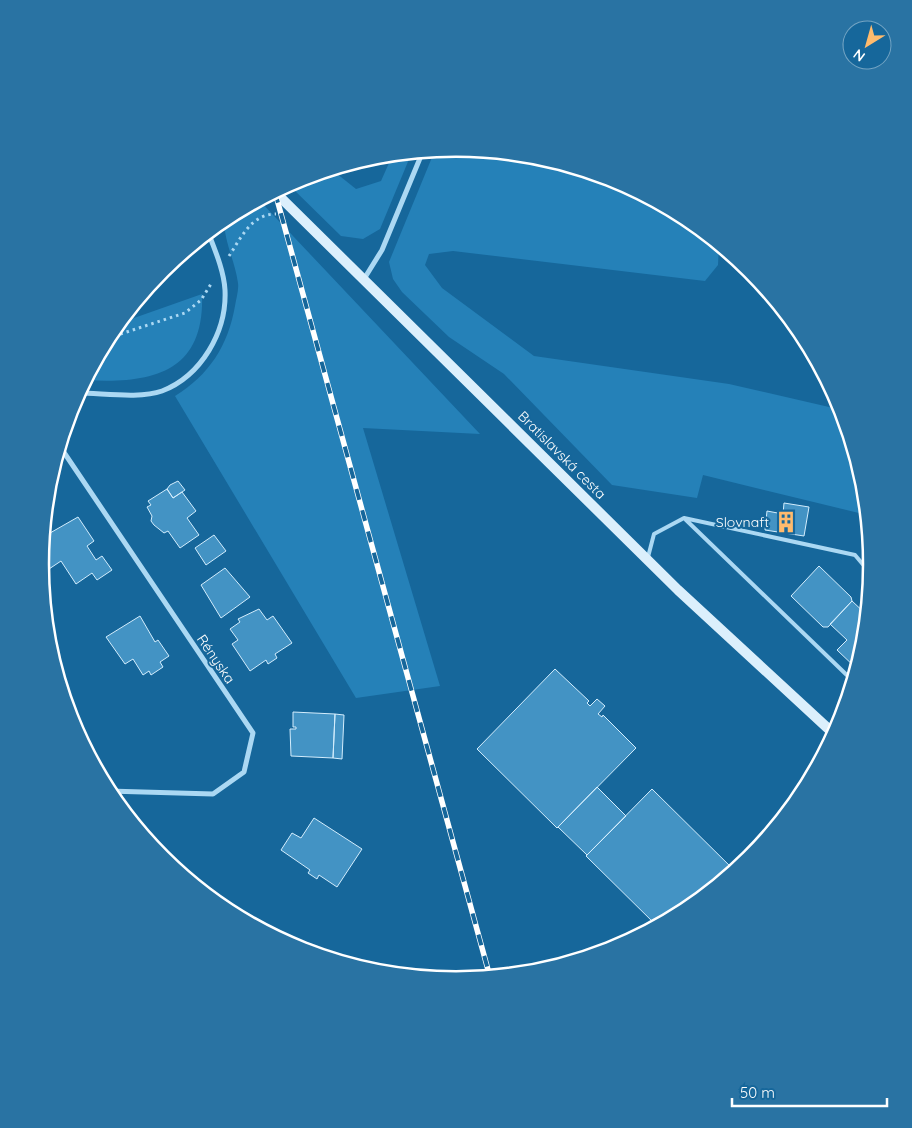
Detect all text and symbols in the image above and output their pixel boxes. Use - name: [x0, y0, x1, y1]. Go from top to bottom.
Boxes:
- north arrow: [842, 20, 892, 70]
- text: N: [850, 45, 869, 66]
- street label: Bratislavská cesta: [514, 407, 610, 503]
- building icon: Slovnaft: [773, 509, 799, 535]
- place label: Slovnaft: [716, 513, 769, 531]
- street label: Rényska: [193, 631, 239, 687]
- scale bar: [732, 1076, 887, 1108]
- text: 50 m: [740, 1083, 775, 1102]

